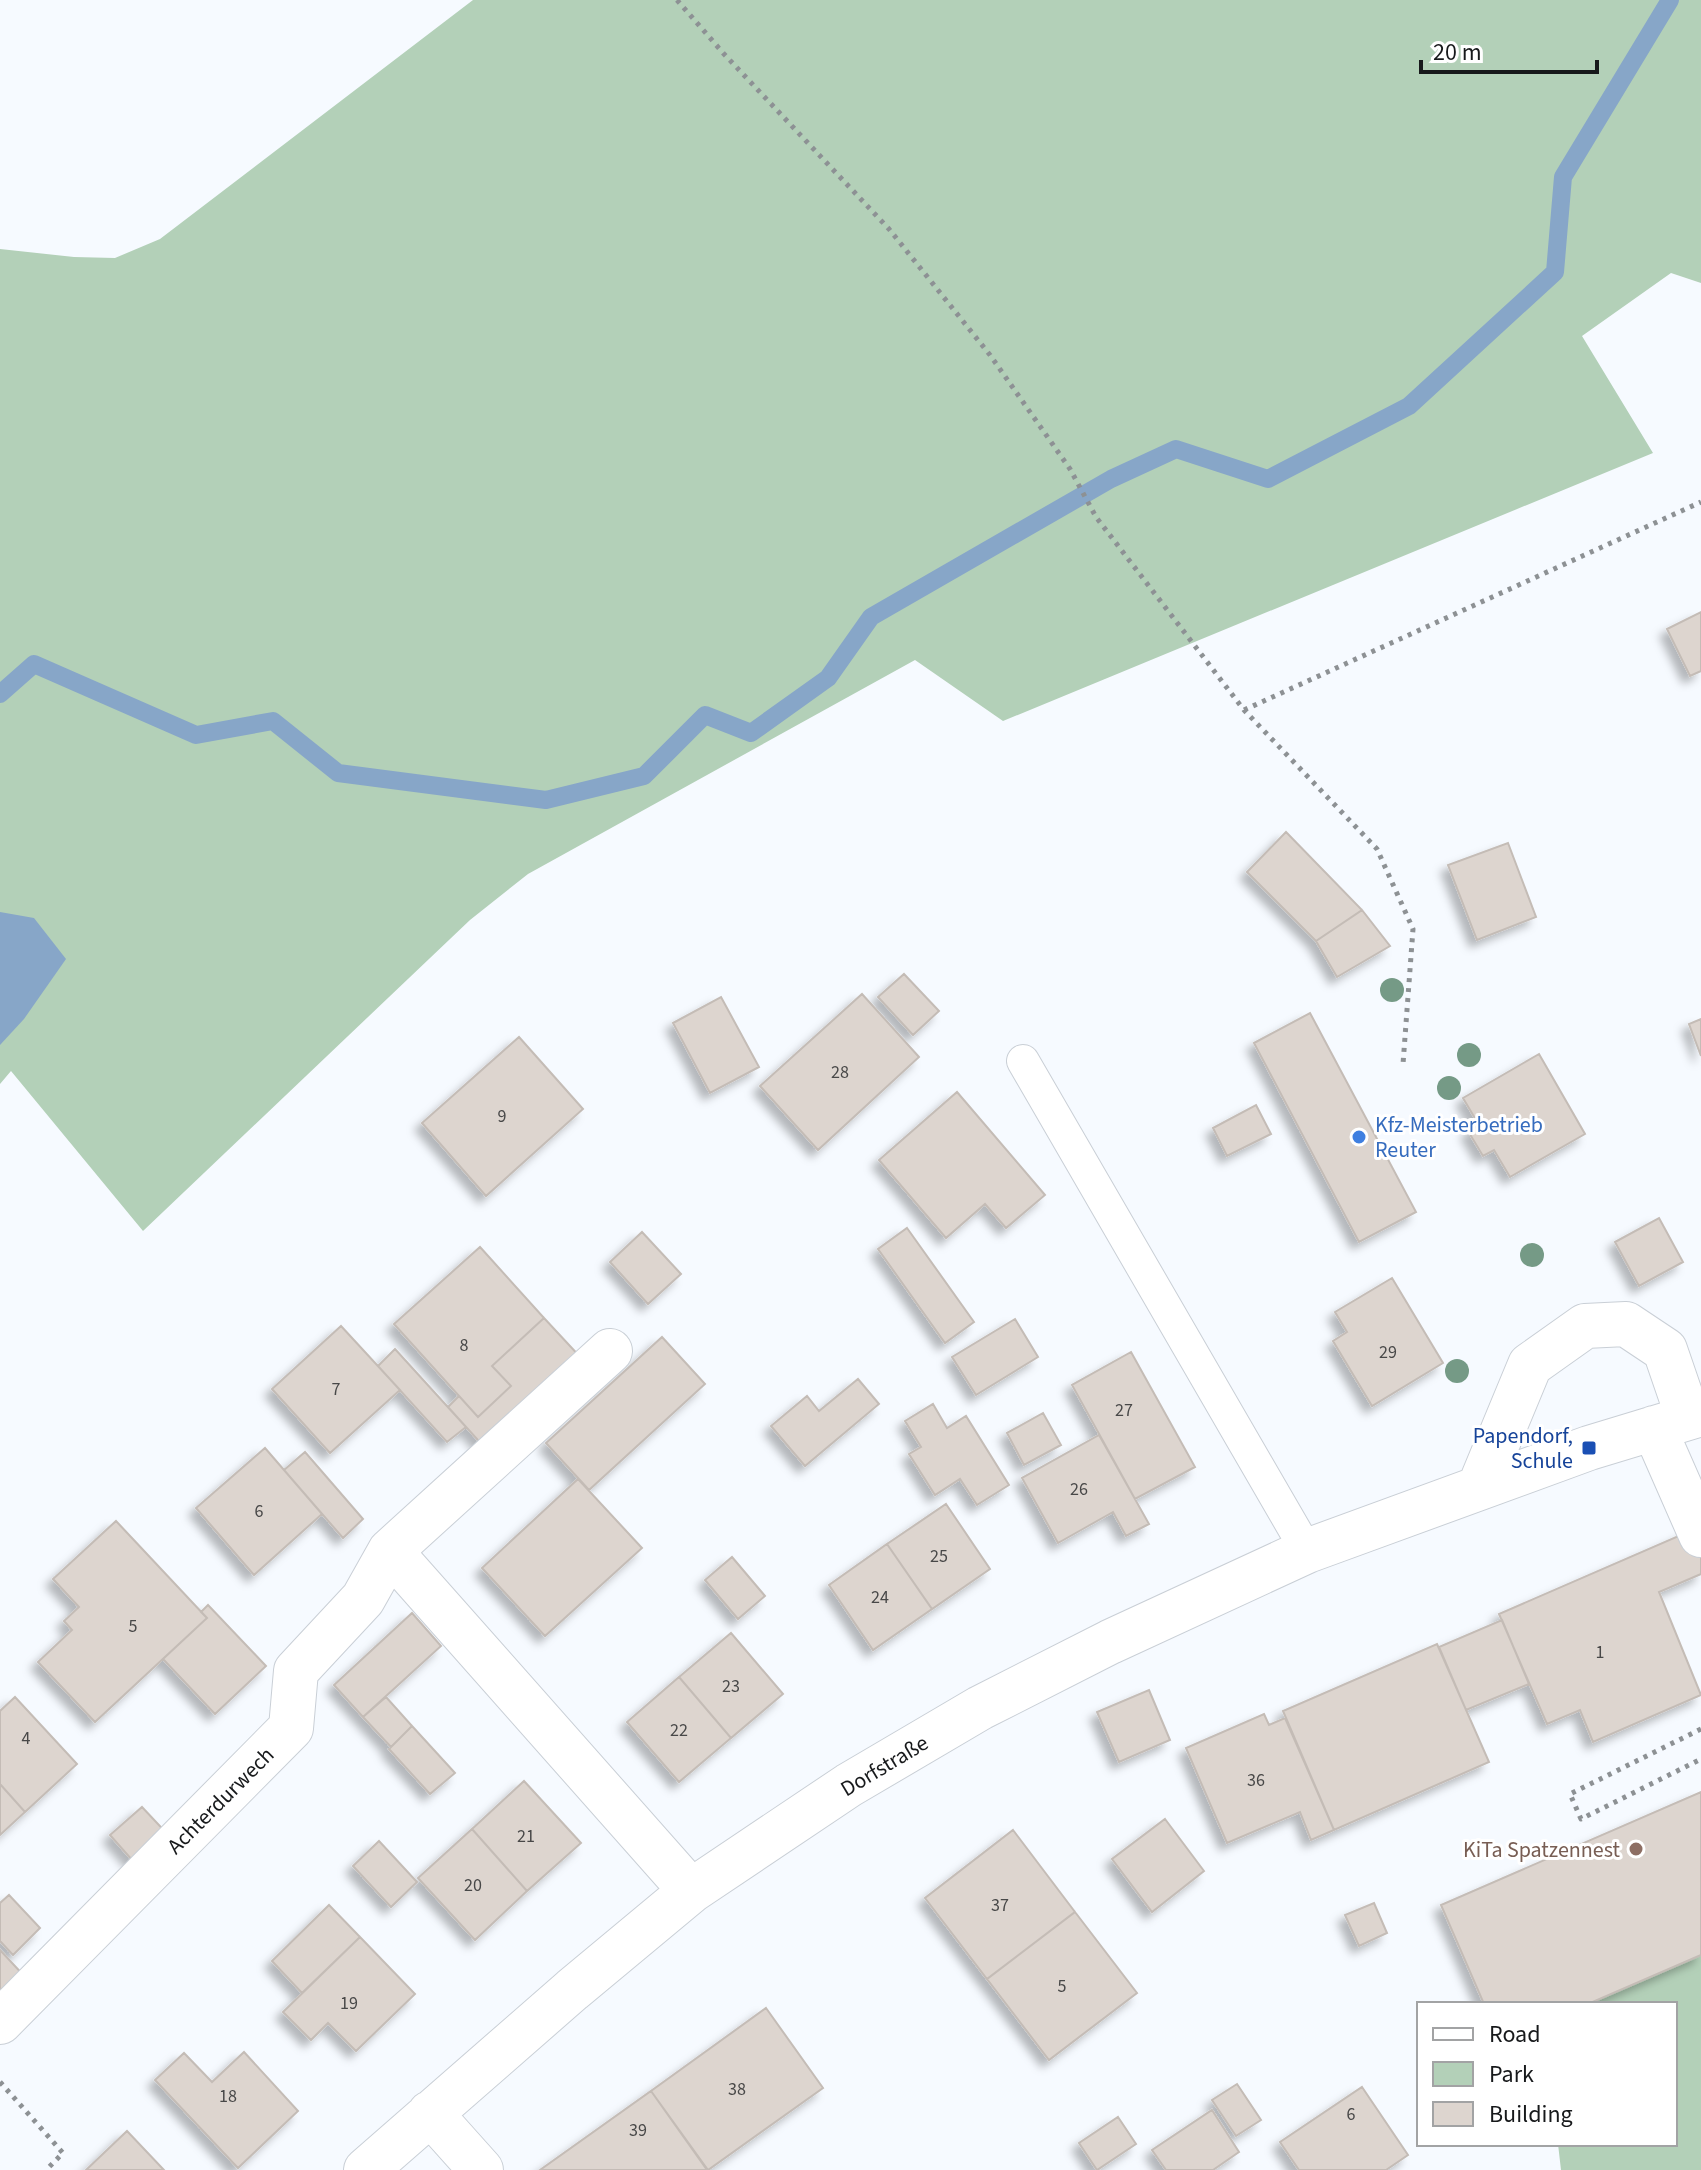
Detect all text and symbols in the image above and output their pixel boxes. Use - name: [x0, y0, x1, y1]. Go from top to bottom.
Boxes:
- scale bar: [1421, 24, 1597, 74]
- text: 20 m: [1433, 35, 1482, 70]
- house number: 28: [831, 1060, 849, 1085]
- house number: 9: [498, 1104, 507, 1129]
- place label: Kfz-Meisterbetrieb Reuter: [1375, 1109, 1543, 1166]
- marker: Kfz-Meisterbetrieb Reuter: [1350, 1128, 1368, 1146]
- house number: 8: [460, 1333, 469, 1358]
- house number: 29: [1379, 1340, 1397, 1365]
- house number: 7: [332, 1377, 341, 1402]
- house number: 27: [1115, 1398, 1133, 1423]
- place label: Papendorf, Schule: [1473, 1420, 1573, 1477]
- marker: Papendorf, Schule: [1580, 1439, 1598, 1457]
- house number: 26: [1070, 1477, 1088, 1502]
- house number: 6: [255, 1499, 264, 1524]
- house number: 25: [930, 1544, 948, 1569]
- house number: 24: [871, 1585, 889, 1610]
- house number: 5: [129, 1614, 138, 1639]
- house number: 1: [1596, 1640, 1604, 1665]
- house number: 23: [722, 1674, 740, 1699]
- house number: 22: [670, 1718, 688, 1743]
- house number: 4: [22, 1726, 31, 1751]
- street label: Dorfstraße: [835, 1727, 935, 1805]
- street label: Achterdurwech: [160, 1740, 282, 1862]
- house number: 36: [1247, 1768, 1265, 1793]
- house number: 21: [517, 1824, 535, 1849]
- place label: KiTa Spatzennest: [1463, 1834, 1621, 1866]
- marker: KiTa Spatzennest: [1627, 1840, 1645, 1858]
- house number: 20: [464, 1873, 482, 1898]
- house number: 37: [991, 1893, 1009, 1918]
- house number: 5: [1058, 1974, 1067, 1999]
- house number: 19: [340, 1991, 358, 2016]
- legend: [1417, 2002, 1677, 2146]
- text: Road: [1489, 2017, 1541, 2052]
- text: Park: [1489, 2057, 1534, 2092]
- house number: 38: [728, 2077, 746, 2102]
- house number: 18: [219, 2084, 237, 2109]
- text: Building: [1489, 2097, 1573, 2132]
- house number: 6: [1347, 2102, 1356, 2127]
- house number: 39: [629, 2118, 647, 2143]

